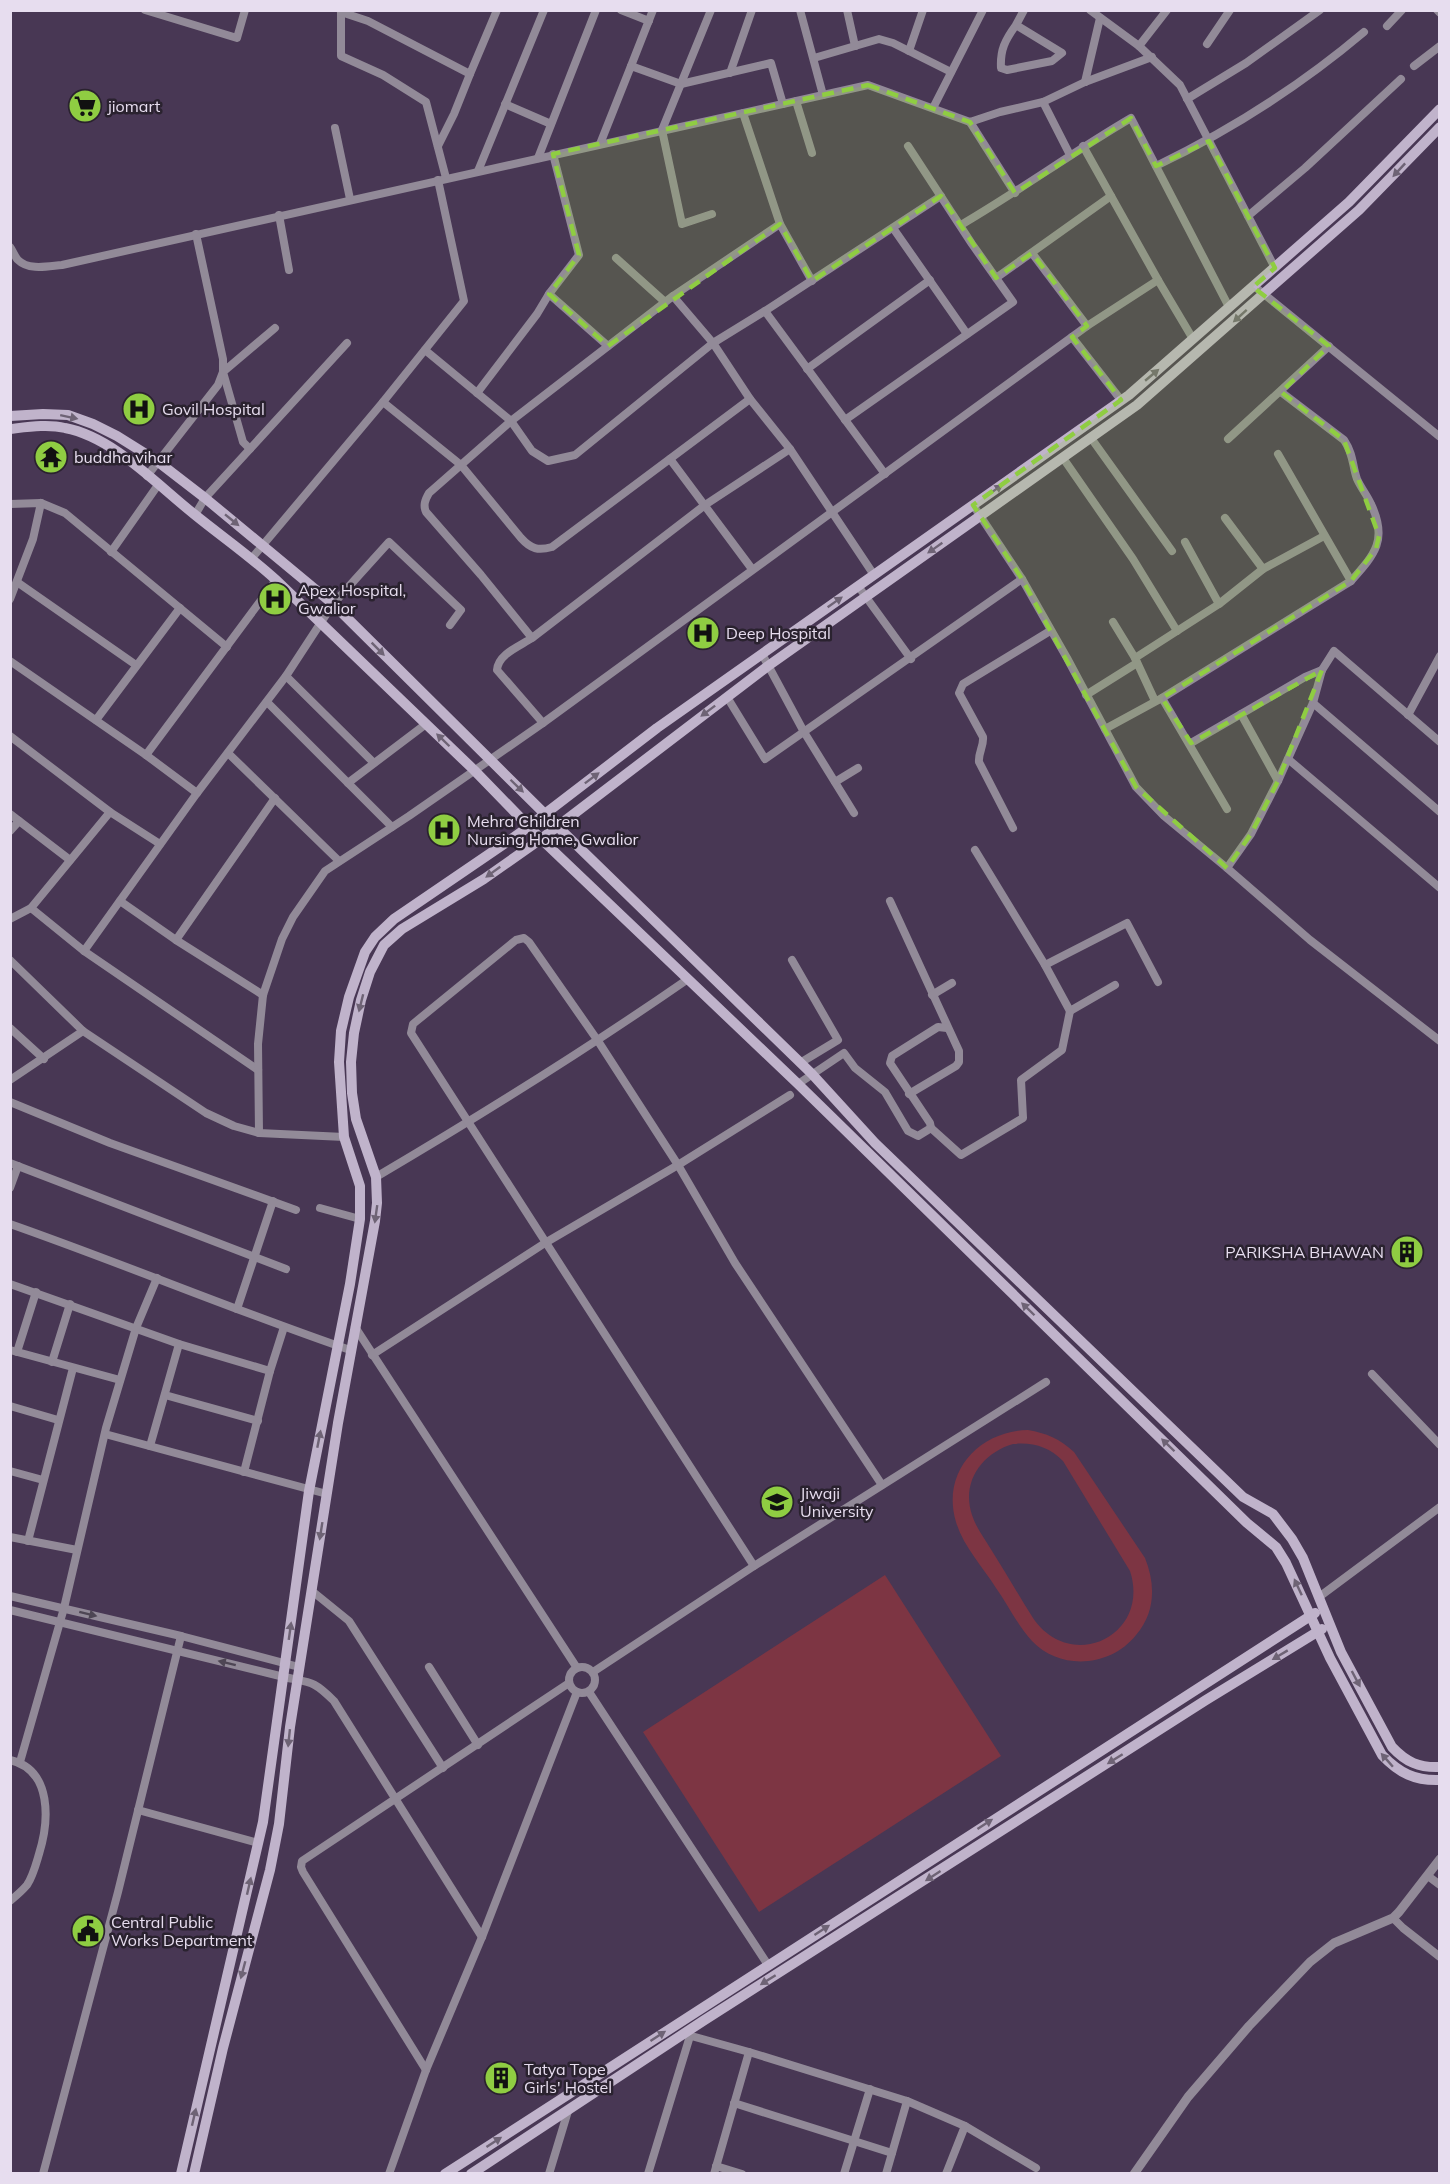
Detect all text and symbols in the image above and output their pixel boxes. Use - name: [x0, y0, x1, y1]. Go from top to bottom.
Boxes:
- supermarket icon: jiomart: [67, 88, 103, 124]
- place label: jiomart: [107, 96, 161, 116]
- one-way arrow: [1393, 162, 1407, 176]
- one-way arrow: [1233, 309, 1248, 322]
- one-way arrow: [1144, 369, 1160, 382]
- hospital icon: Govil Hospital: [121, 391, 157, 427]
- place label: Govil Hospital: [162, 399, 265, 419]
- one-way arrow: [59, 413, 78, 422]
- temple icon: buddha vihar: [33, 439, 69, 475]
- place label: buddha vihar: [74, 447, 172, 467]
- one-way arrow: [986, 484, 1002, 496]
- one-way arrow: [224, 513, 239, 526]
- one-way arrow: [928, 542, 944, 554]
- place label: Apex Hospital, Gwalior: [298, 580, 406, 618]
- hospital icon: Apex Hospital, Gwalior: [257, 581, 293, 617]
- one-way arrow: [828, 597, 843, 609]
- hospital icon: Deep Hospital: [685, 615, 721, 651]
- place label: Deep Hospital: [726, 623, 831, 643]
- one-way arrow: [370, 642, 385, 656]
- one-way arrow: [701, 704, 716, 716]
- one-way arrow: [436, 733, 450, 747]
- one-way arrow: [584, 772, 599, 784]
- one-way arrow: [509, 779, 524, 793]
- place label: Mehra Children Nursing Home, Gwalior: [467, 811, 639, 849]
- hospital icon: Mehra Children Nursing Home, Gwalior: [426, 812, 462, 848]
- one-way arrow: [486, 866, 502, 878]
- one-way arrow: [355, 994, 365, 1012]
- one-way arrow: [371, 1205, 380, 1224]
- building icon: PARIKSHA BHAWAN: [1389, 1234, 1425, 1270]
- place label: PARIKSHA BHAWAN: [1225, 1242, 1384, 1262]
- one-way arrow: [1021, 1302, 1035, 1316]
- one-way arrow: [315, 1429, 324, 1448]
- one-way arrow: [1161, 1438, 1175, 1452]
- place label: Jiwaji University: [800, 1483, 874, 1521]
- school or university icon: Jiwaji University: [759, 1484, 795, 1520]
- one-way arrow: [317, 1521, 326, 1540]
- one-way arrow: [1293, 1579, 1302, 1596]
- one-way arrow: [79, 1609, 97, 1619]
- one-way arrow: [286, 1622, 295, 1641]
- one-way arrow: [1271, 1650, 1288, 1660]
- one-way arrow: [218, 1657, 236, 1667]
- one-way arrow: [1351, 1671, 1361, 1688]
- one-way arrow: [284, 1729, 294, 1748]
- one-way arrow: [1381, 1752, 1394, 1768]
- one-way arrow: [1107, 1753, 1123, 1764]
- one-way arrow: [977, 1818, 993, 1829]
- one-way arrow: [925, 1870, 941, 1881]
- one-way arrow: [244, 1877, 254, 1895]
- place label: Central Public Works Department: [111, 1912, 253, 1950]
- public building icon: Central Public Works Department: [70, 1913, 106, 1949]
- one-way arrow: [814, 1925, 830, 1936]
- one-way arrow: [238, 1961, 248, 1979]
- one-way arrow: [760, 1974, 776, 1985]
- one-way arrow: [650, 2031, 667, 2042]
- place label: Tatya Tope Girls' Hostel: [524, 2059, 612, 2097]
- building icon: Tatya Tope Girls' Hostel: [483, 2060, 519, 2096]
- one-way arrow: [190, 2107, 199, 2126]
- one-way arrow: [486, 2136, 502, 2148]

